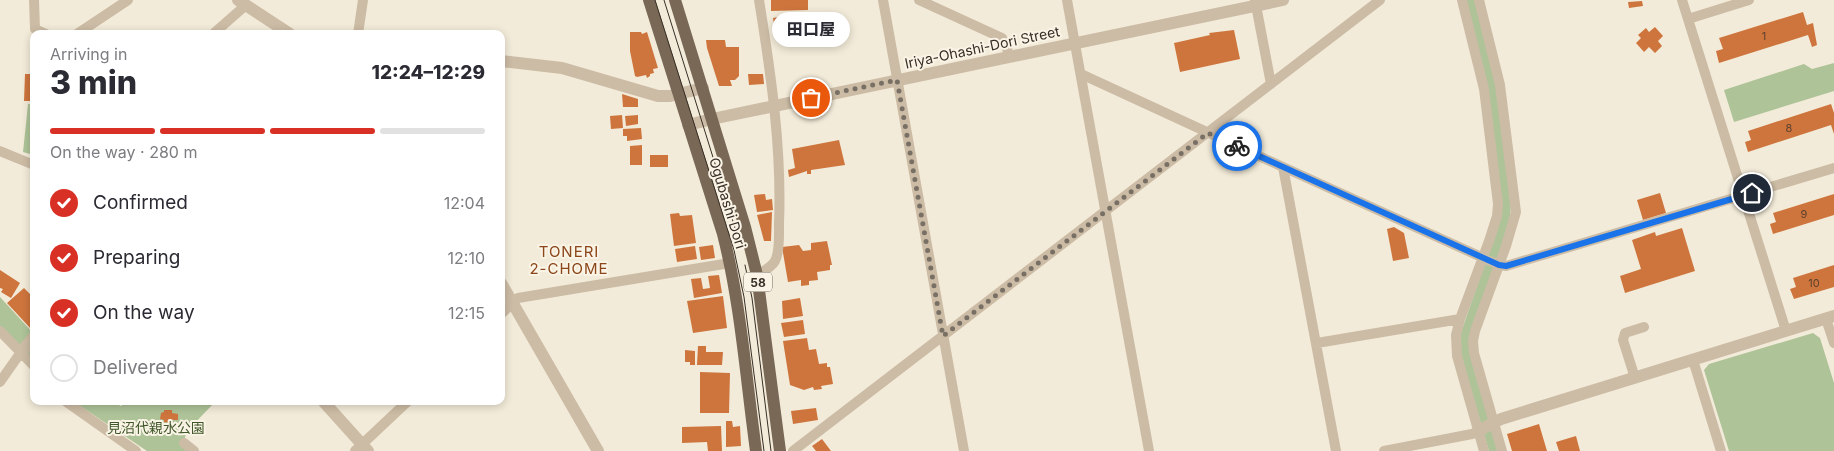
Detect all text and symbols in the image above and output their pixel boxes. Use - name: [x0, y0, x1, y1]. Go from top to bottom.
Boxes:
- callout: 田口屋: [772, 13, 850, 48]
- text: 田口屋: [787, 19, 835, 39]
- street label: Iriya-Ohashi-Dori Street: [903, 22, 1061, 72]
- house number: 1: [1762, 29, 1766, 43]
- text: Arriving in: [50, 44, 127, 64]
- text: 12:24–12:29: [372, 61, 485, 84]
- text: 3 min: [50, 63, 137, 102]
- pin: [790, 77, 832, 119]
- icon: bag: [797, 84, 825, 112]
- courier: [1212, 121, 1262, 171]
- house number: 8: [1786, 121, 1793, 135]
- icon: bike: [1223, 132, 1251, 160]
- text: On the way · 280 m: [50, 142, 197, 162]
- street label: Ogubashi Dori: [706, 155, 750, 251]
- pin: [1731, 172, 1773, 214]
- icon: home: [1738, 179, 1766, 207]
- icon: check: [50, 189, 78, 217]
- text: Confirmed: [93, 191, 188, 214]
- text: 12:04: [444, 193, 485, 213]
- house number: 9: [1801, 207, 1808, 221]
- district label: TONERI 2-CHOME: [529, 242, 609, 278]
- icon: check: [50, 244, 78, 272]
- text: Preparing: [93, 246, 180, 269]
- text: 12:10: [448, 248, 485, 268]
- road number: 58: [744, 272, 772, 292]
- house number: 10: [1808, 276, 1820, 290]
- icon: check: [50, 299, 78, 327]
- text: On the way: [93, 301, 195, 324]
- text: 12:15: [448, 303, 485, 323]
- text: Delivered: [93, 356, 178, 379]
- park label: 見沼代親水公園: [107, 419, 205, 436]

